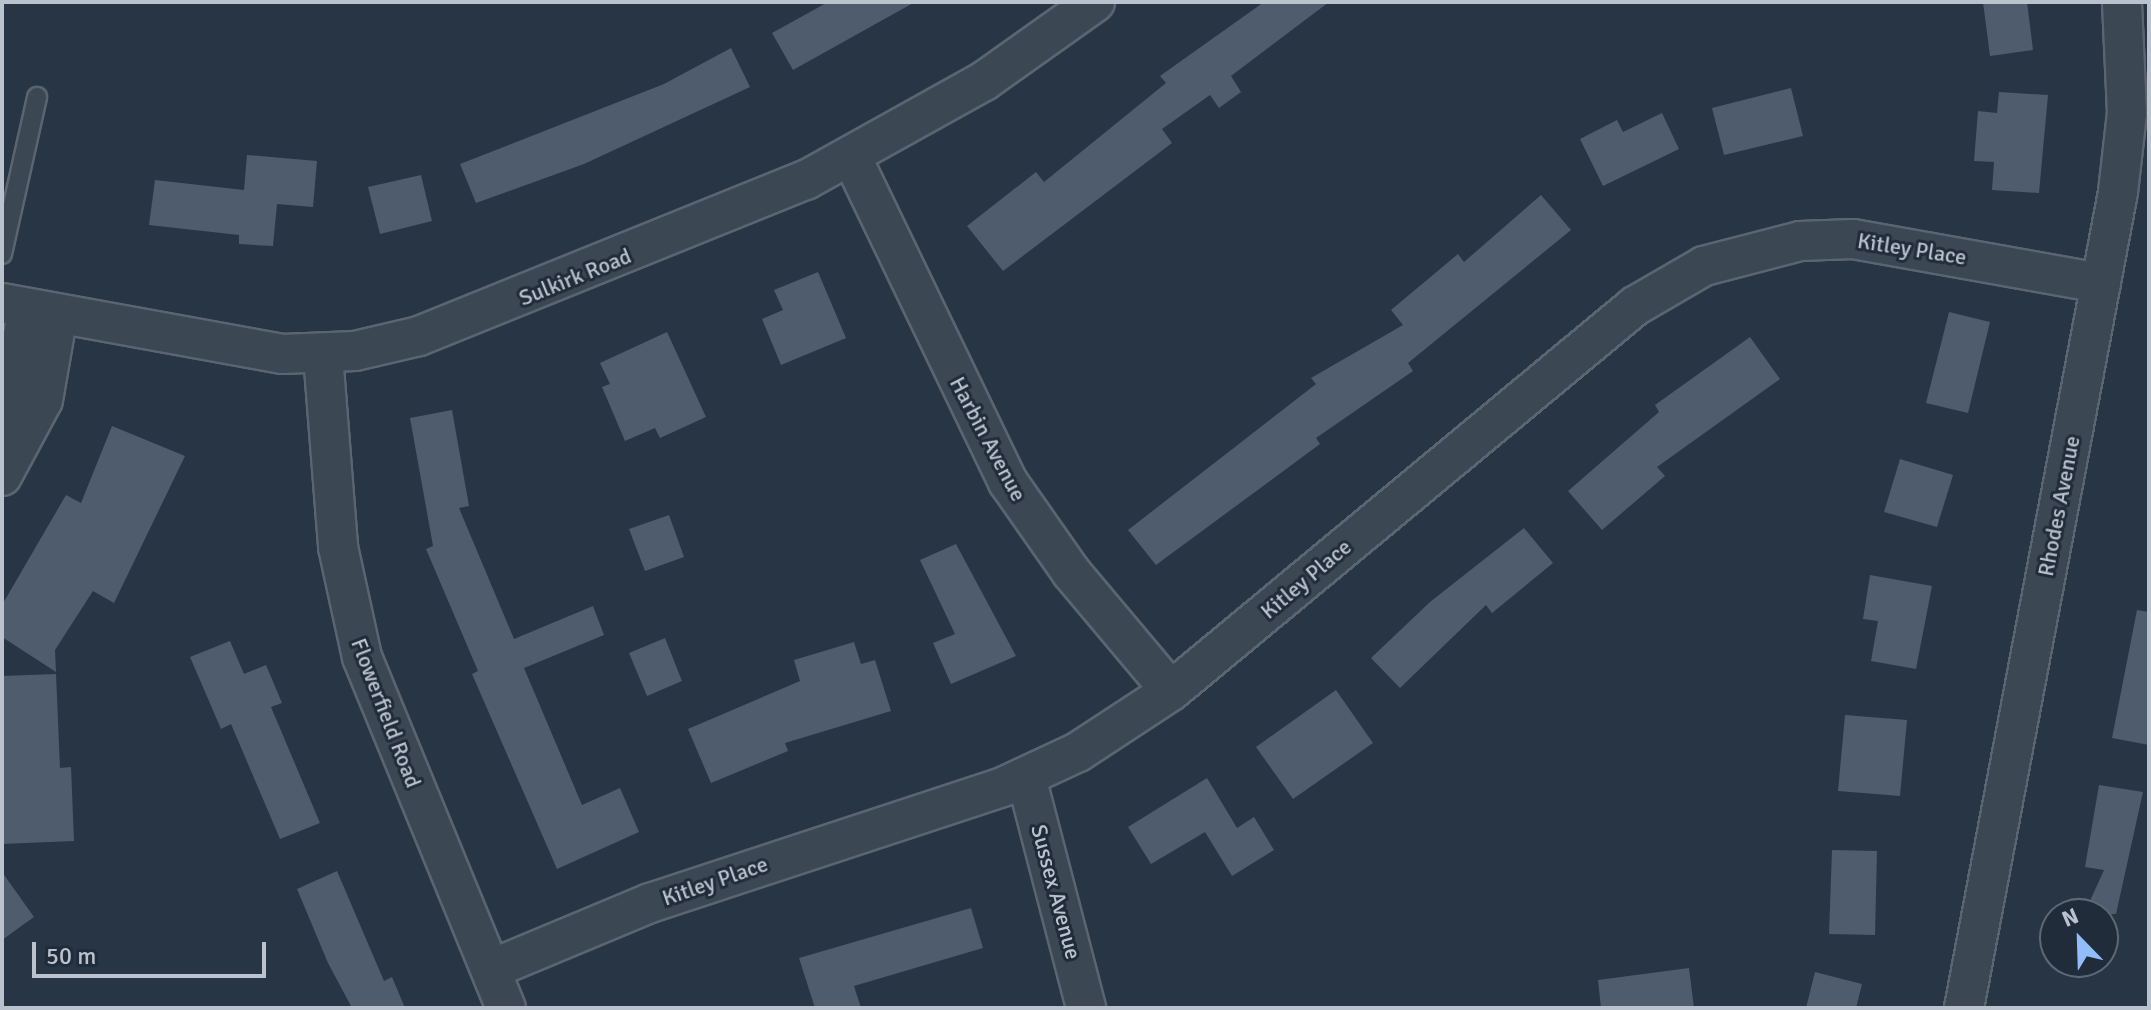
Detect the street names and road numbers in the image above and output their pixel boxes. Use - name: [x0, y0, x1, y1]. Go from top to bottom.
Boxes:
- street label: Kitley Place: [1856, 227, 1968, 271]
- street label: Sulkirk Road: [515, 243, 635, 311]
- street label: Harbin Avenue: [944, 372, 1032, 506]
- street label: Rhodes Avenue: [2032, 433, 2086, 579]
- street label: Kitley Place: [1255, 534, 1357, 624]
- street label: Flowerfield Road: [345, 635, 427, 791]
- street label: Sussex Avenue: [1025, 822, 1087, 962]
- street label: Kitley Place: [659, 851, 771, 911]

